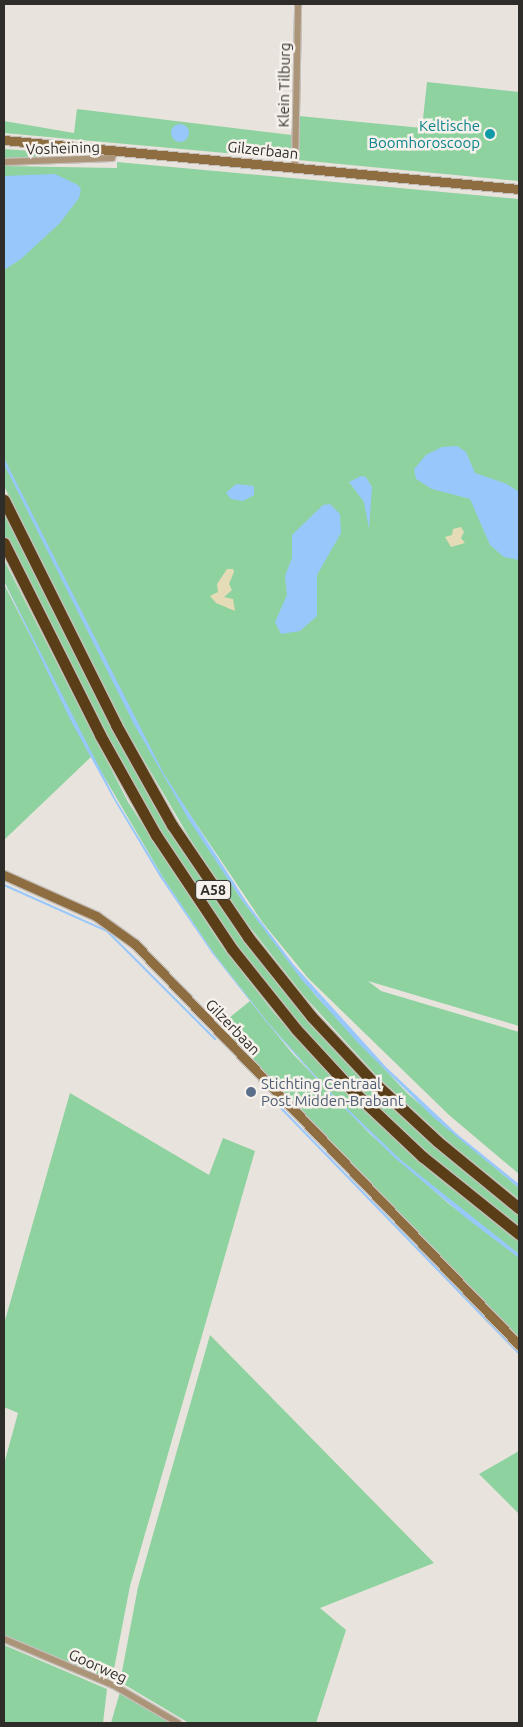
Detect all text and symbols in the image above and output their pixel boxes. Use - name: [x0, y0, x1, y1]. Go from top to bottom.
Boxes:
- street label: Klein Tilburg: [274, 42, 294, 128]
- place label: Keltische Boomhoroscoop: [368, 116, 480, 151]
- marker: Keltische Boomhoroscoop: [484, 128, 496, 140]
- street label: Gilzerbaan: [227, 137, 299, 163]
- street label: Vosheining: [26, 138, 100, 158]
- road number: A58: [194, 878, 232, 902]
- street label: Gilzerbaan: [202, 995, 264, 1059]
- place label: Stichting Centraal Post Midden-Brabant: [261, 1074, 404, 1109]
- marker: Stichting Centraal Post Midden-Brabant: [245, 1086, 257, 1098]
- street label: Goorweg: [66, 1645, 130, 1687]

